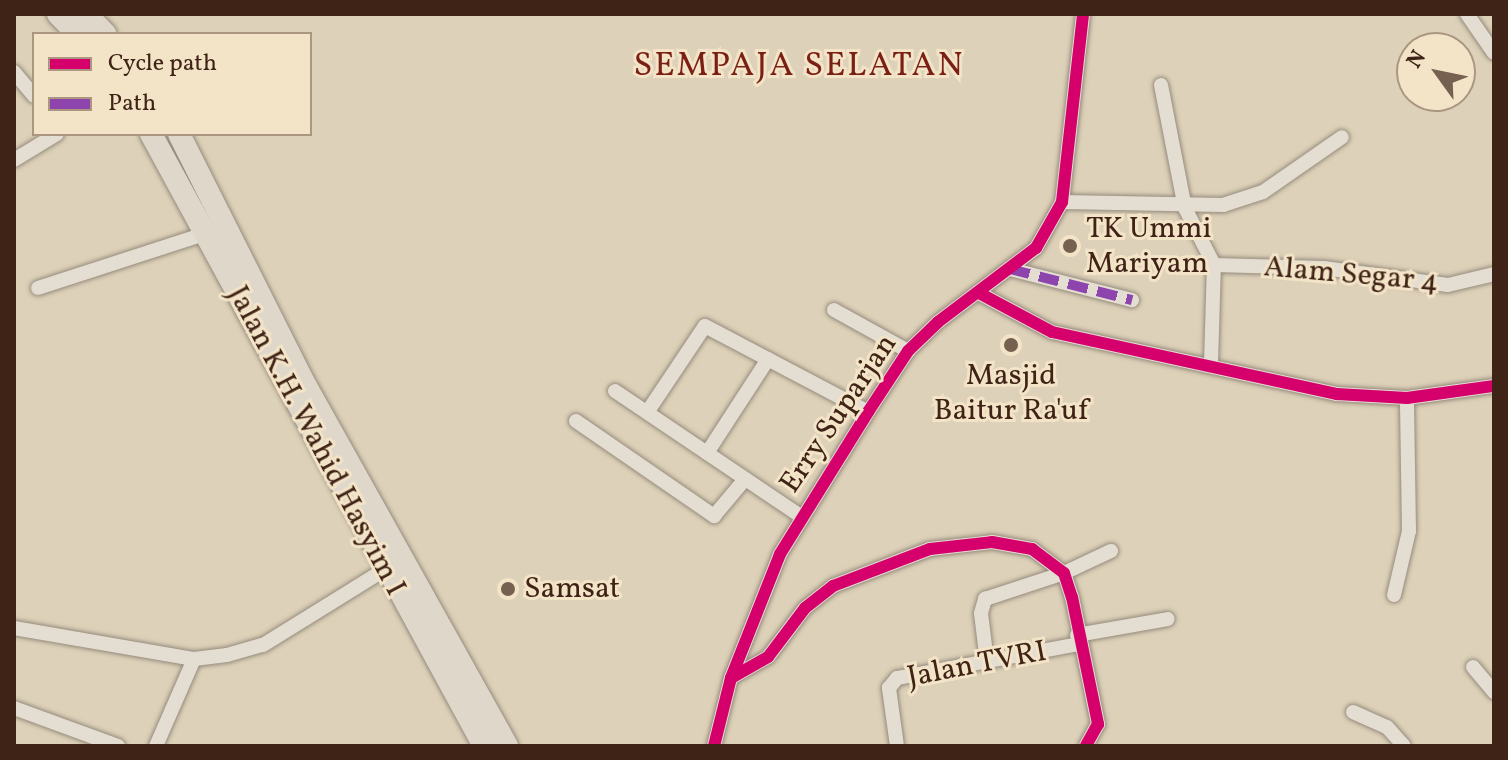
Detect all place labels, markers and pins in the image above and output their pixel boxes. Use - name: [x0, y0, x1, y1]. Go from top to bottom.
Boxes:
- place label: TK Ummi Mariyam: [1086, 211, 1211, 282]
- marker: TK Ummi Mariyam: [1061, 237, 1079, 255]
- marker: Masjid Baitur Ra'uf: [1002, 336, 1020, 354]
- place label: Masjid Baitur Ra'uf: [934, 358, 1088, 428]
- place label: Samsat: [524, 571, 620, 607]
- marker: Samsat: [499, 580, 517, 598]

